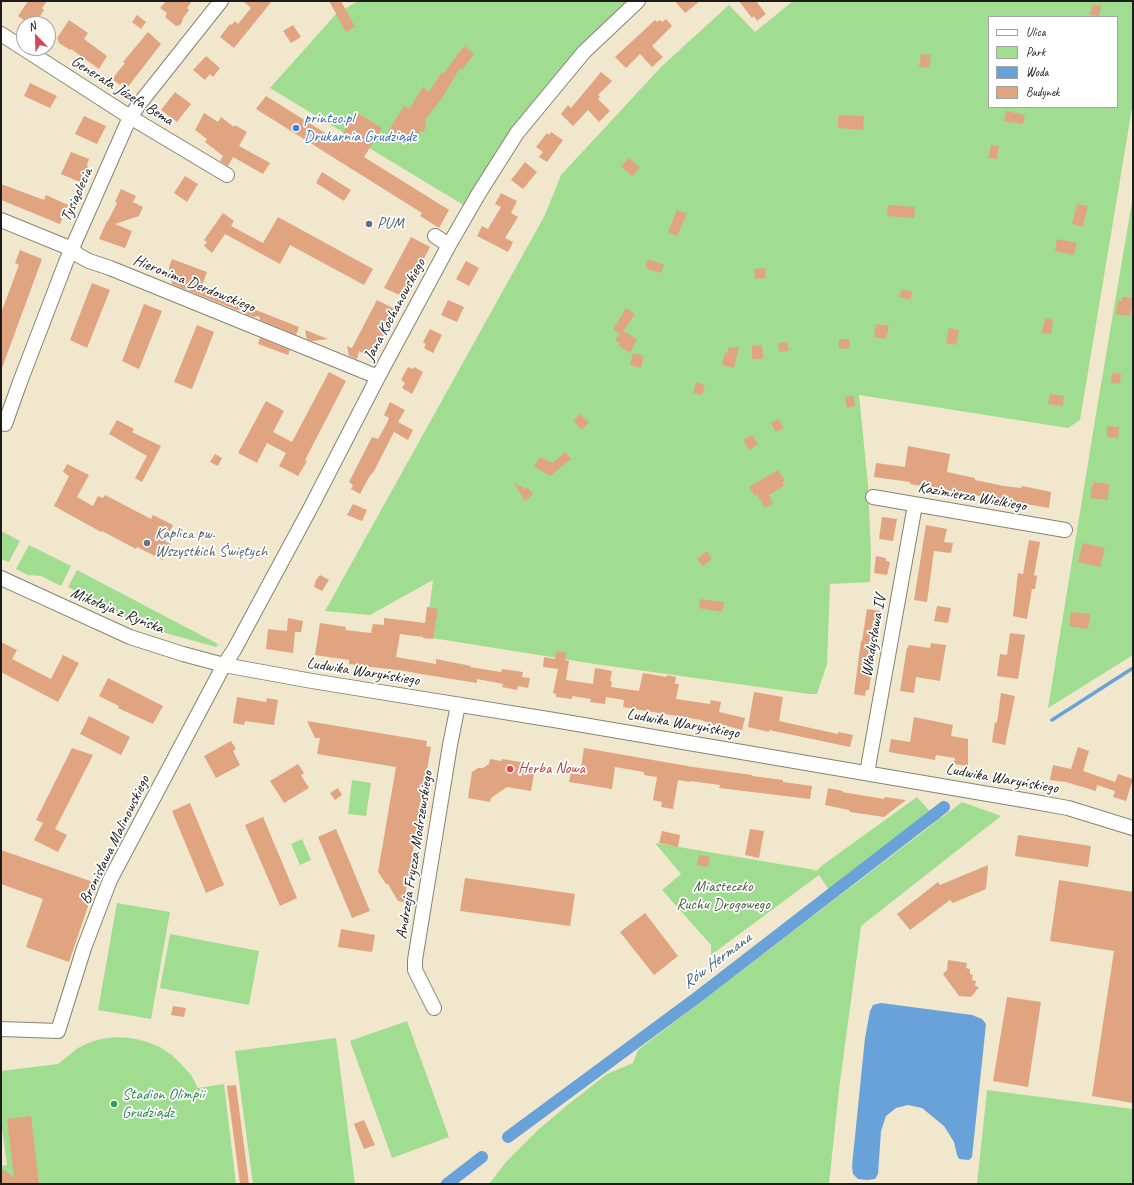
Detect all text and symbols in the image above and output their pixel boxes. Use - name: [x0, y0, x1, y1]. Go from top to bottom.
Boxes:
- north arrow: [16, 16, 56, 56]
- legend: [988, 16, 1118, 108]
- text: N: [26, 18, 38, 34]
- text: Ulica: [1026, 24, 1045, 40]
- text: Park: [1026, 44, 1045, 60]
- street label: Generała Józefa Bema: [67, 52, 177, 130]
- text: Woda: [1026, 64, 1048, 80]
- text: Budynek: [1026, 84, 1059, 100]
- place label: printeo.pl Drukarnia Grudziądz: [304, 109, 416, 147]
- marker: printeo.pl Drukarnia Grudziądz: [291, 123, 301, 133]
- street label: Tysiąclecia: [57, 165, 97, 225]
- place label: PUM: [377, 214, 404, 234]
- marker: PUM: [364, 219, 374, 229]
- street label: Hieronima Derdowskiego: [130, 251, 258, 317]
- street label: Jana Kochanowskiego: [360, 255, 430, 365]
- street label: Kazimierza Wielkiego: [916, 478, 1028, 516]
- place label: Kaplica pw. Wszystkich Świętych: [155, 524, 267, 562]
- marker: Kaplica pw. Wszystkich Świętych: [142, 538, 152, 548]
- street label: Mikołaja z Ryńska: [68, 584, 166, 638]
- street label: Władysława IV: [857, 593, 891, 679]
- street label: Ludwika Waryńskiego: [305, 654, 421, 690]
- street label: Ludwika Waryńskiego: [625, 705, 741, 743]
- place label: Herba Nowa: [518, 759, 585, 779]
- street label: Ludwika Waryńskiego: [944, 760, 1060, 798]
- marker: Herba Nowa: [505, 764, 515, 774]
- street label: Andrzeja Frycza Modrzewskiego: [392, 770, 438, 940]
- street label: Bronisława Malinowskiego: [76, 773, 154, 907]
- park label: Miasteczko Ruchu Drogowego: [676, 877, 770, 915]
- water label: Rów Hermana: [678, 928, 756, 994]
- place label: Stadion Olimpii Grudziądz: [122, 1085, 204, 1123]
- marker: Stadion Olimpii Grudziądz: [109, 1099, 119, 1109]

